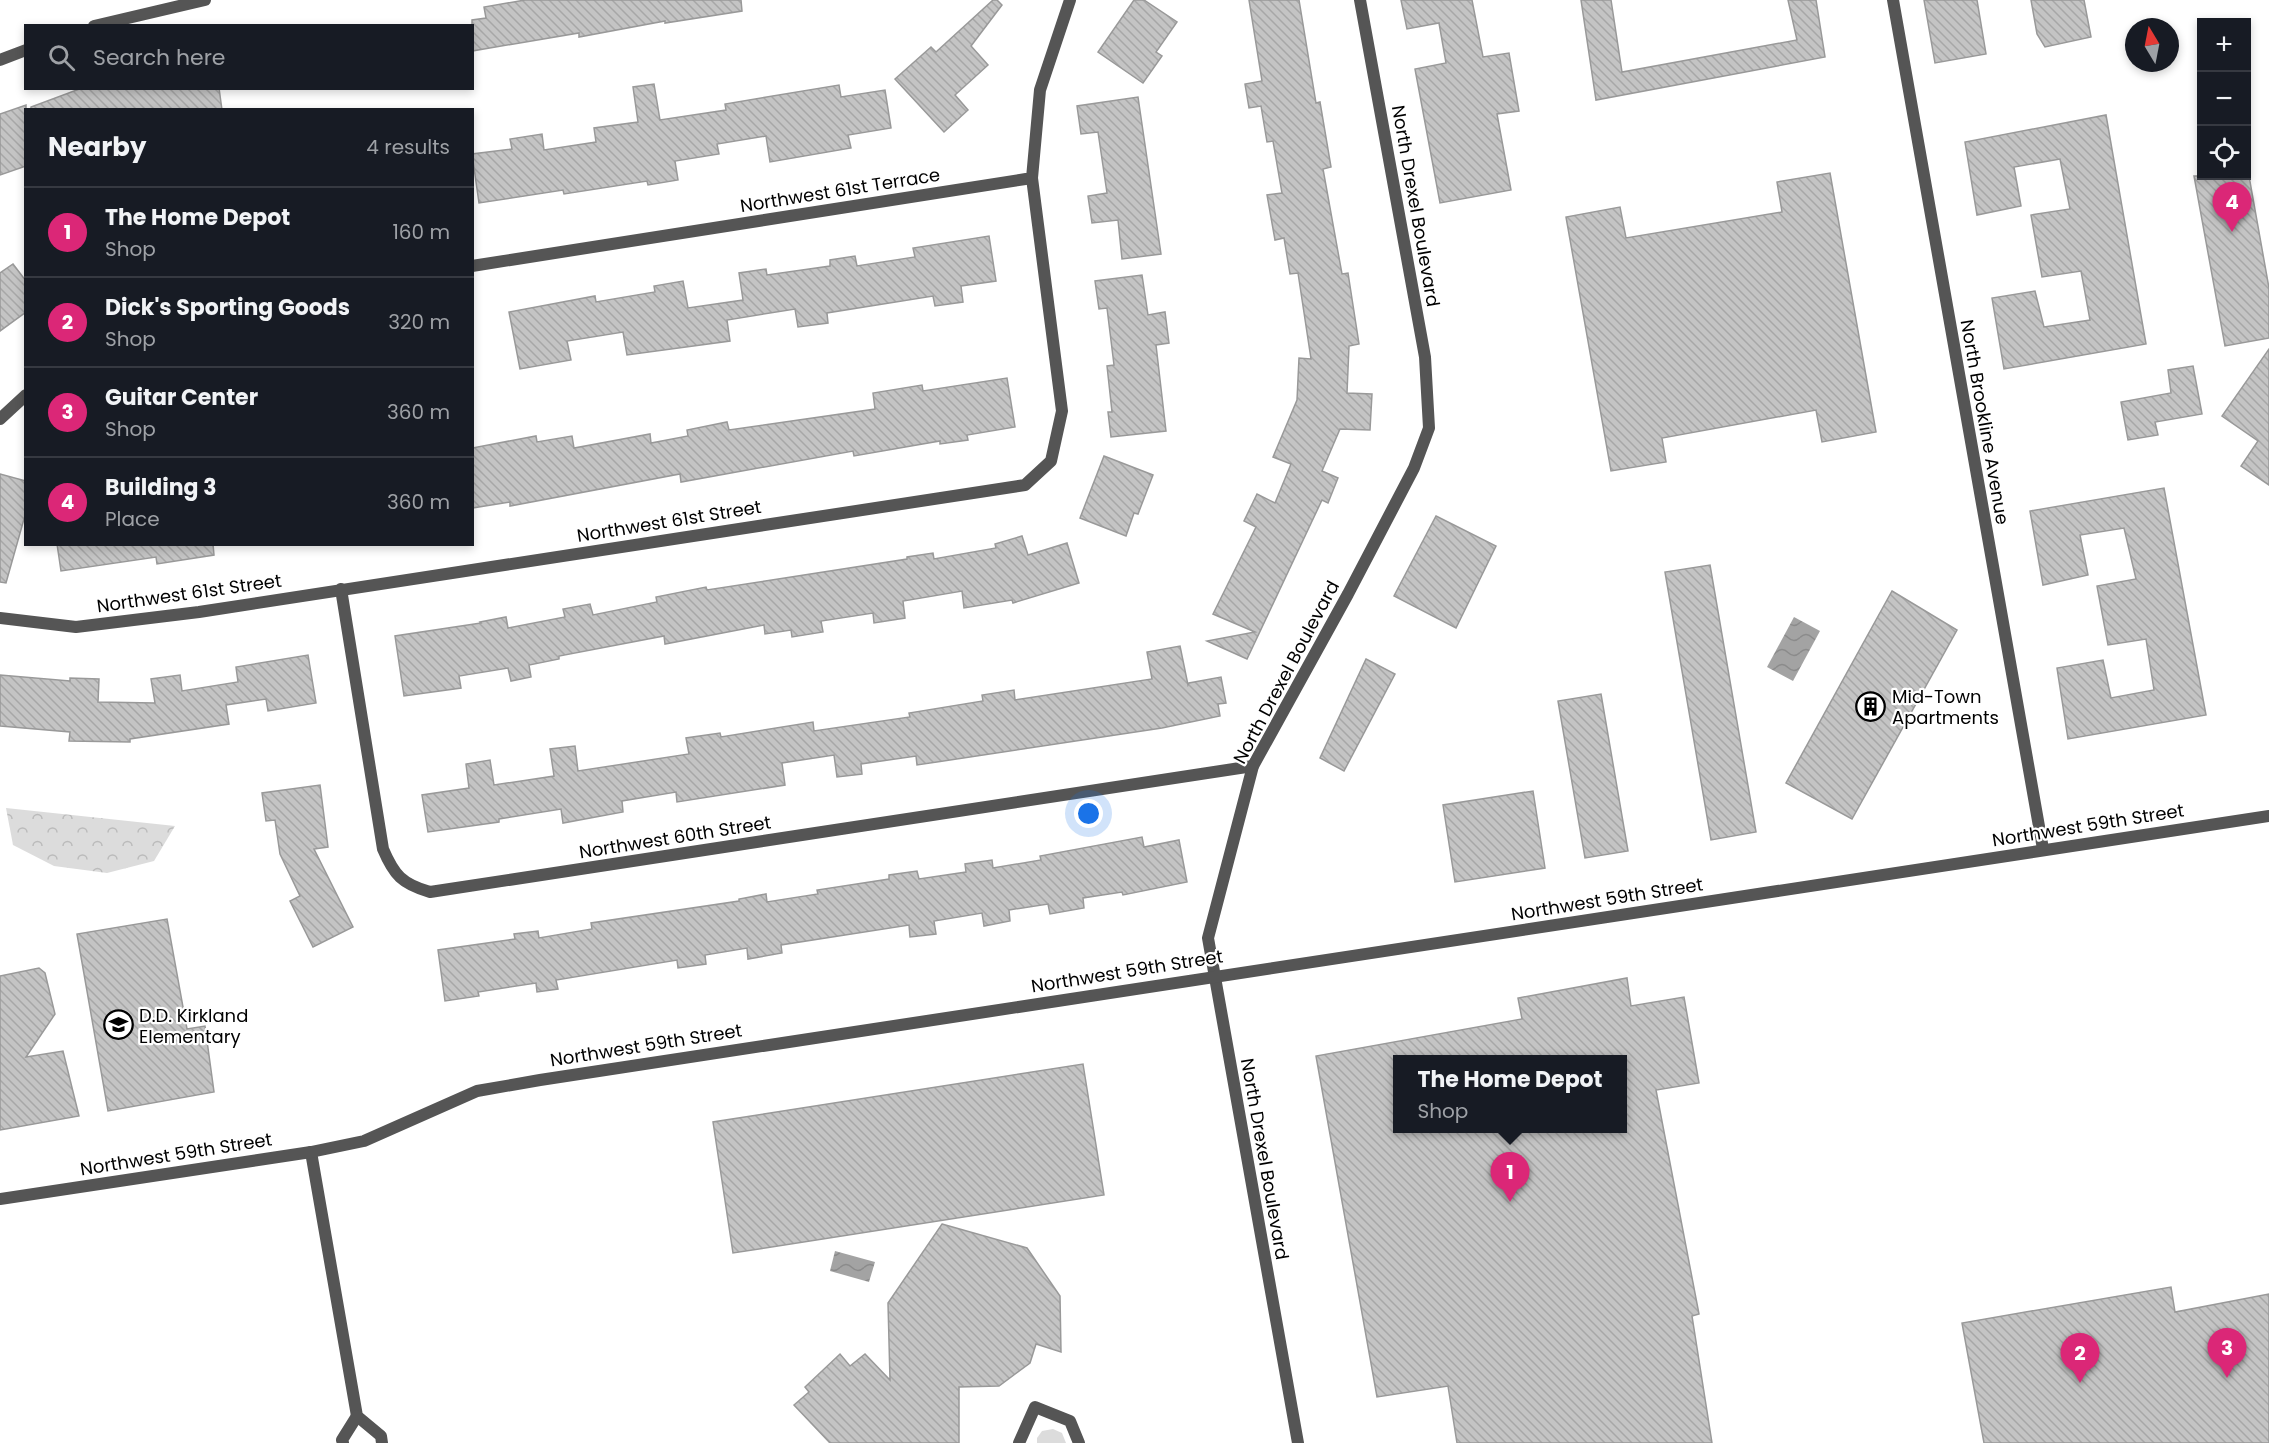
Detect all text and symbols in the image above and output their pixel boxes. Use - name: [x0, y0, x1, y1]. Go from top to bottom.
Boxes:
- north arrow: [2125, 18, 2179, 72]
- map controls: [2197, 18, 2251, 180]
- button: +: [2197, 18, 2251, 72]
- search box: [24, 24, 474, 90]
- icon: search: [45, 41, 78, 74]
- text: Search here: [93, 42, 226, 73]
- button: −: [2197, 72, 2251, 126]
- street label: North Drexel Boulevard: [1386, 103, 1446, 309]
- button: locate: [2197, 126, 2251, 180]
- text: Nearby: [48, 129, 146, 165]
- text: 4 results: [366, 133, 450, 161]
- street label: Northwest 61st Terrace: [738, 162, 942, 218]
- pin: 4: [2212, 182, 2252, 232]
- text: The Home Depot: [105, 202, 290, 233]
- text: 1: [64, 218, 71, 246]
- text: 160 m: [392, 218, 450, 246]
- text: Shop: [105, 235, 156, 263]
- text: Dick's Sporting Goods: [105, 292, 350, 323]
- text: 2: [62, 308, 73, 336]
- text: 320 m: [388, 308, 450, 336]
- street label: North Brookline Avenue: [1955, 318, 2015, 526]
- text: Shop: [105, 325, 156, 353]
- text: Guitar Center: [105, 382, 258, 413]
- text: 3: [61, 398, 74, 426]
- text: 360 m: [387, 398, 450, 426]
- text: Shop: [105, 415, 156, 443]
- text: Building 3: [105, 472, 216, 503]
- text: 4: [61, 488, 74, 516]
- text: 360 m: [387, 488, 450, 516]
- street label: Northwest 61st Street: [575, 494, 763, 548]
- text: Place: [105, 505, 160, 533]
- street label: Northwest 61st Street: [95, 568, 283, 618]
- street label: North Drexel Boulevard: [1227, 576, 1345, 768]
- place label: Mid-Town Apartments: [1892, 684, 1999, 730]
- building icon: Mid-Town Apartments: [1855, 690, 1887, 722]
- street label: Northwest 59th Street: [1990, 797, 2186, 853]
- your location: [1074, 799, 1103, 828]
- street label: Northwest 60th Street: [577, 809, 773, 865]
- street label: Northwest 59th Street: [1509, 871, 1705, 927]
- street label: Northwest 59th Street: [1029, 943, 1225, 999]
- place label: D.D. Kirkland Elementary: [139, 1003, 248, 1049]
- school or university icon: D.D. Kirkland Elementary: [102, 1009, 134, 1041]
- street label: Northwest 59th Street: [548, 1017, 744, 1073]
- popup: [1393, 1055, 1627, 1133]
- street label: North Drexel Boulevard: [1235, 1056, 1295, 1262]
- text: The Home Depot: [1417, 1064, 1603, 1095]
- text: Shop: [1417, 1097, 1468, 1125]
- street label: Northwest 59th Street: [78, 1126, 274, 1182]
- pin: 1: [1490, 1152, 1530, 1202]
- pin: 3: [2208, 1328, 2246, 1378]
- pin: 2: [2060, 1334, 2100, 1383]

